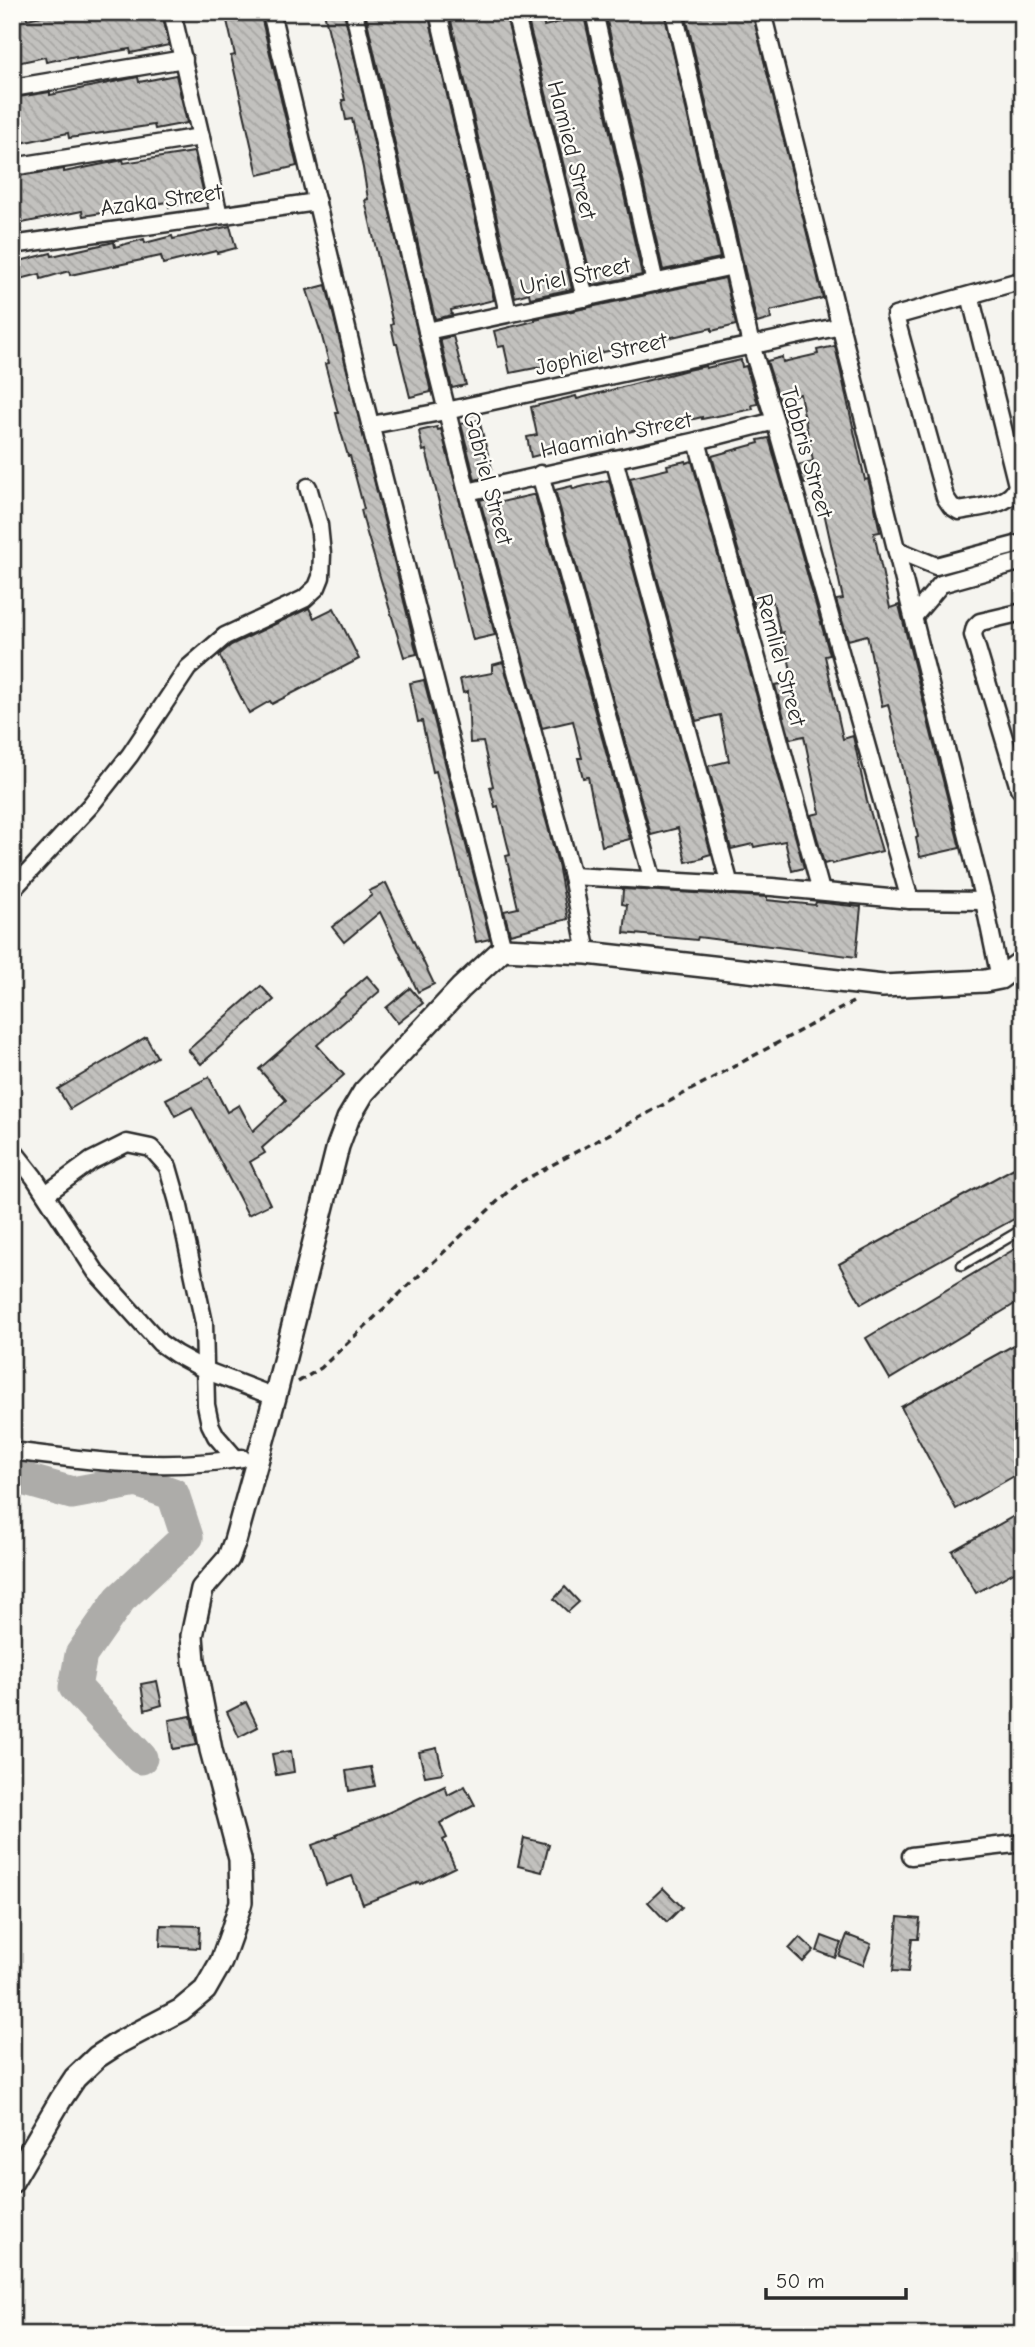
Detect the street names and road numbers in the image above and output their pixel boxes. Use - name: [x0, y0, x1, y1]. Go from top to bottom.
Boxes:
- street label: Hamied Street: [542, 78, 603, 223]
- street label: Azaka Street: [98, 178, 225, 222]
- street label: Uriel Street: [517, 251, 634, 301]
- street label: Jophiel Street: [533, 327, 671, 381]
- street label: Tabbris Street: [775, 383, 839, 522]
- street label: Haamiah Street: [538, 405, 696, 464]
- street label: Gabriel Street: [457, 408, 519, 549]
- street label: Remliel Street: [750, 591, 812, 731]

